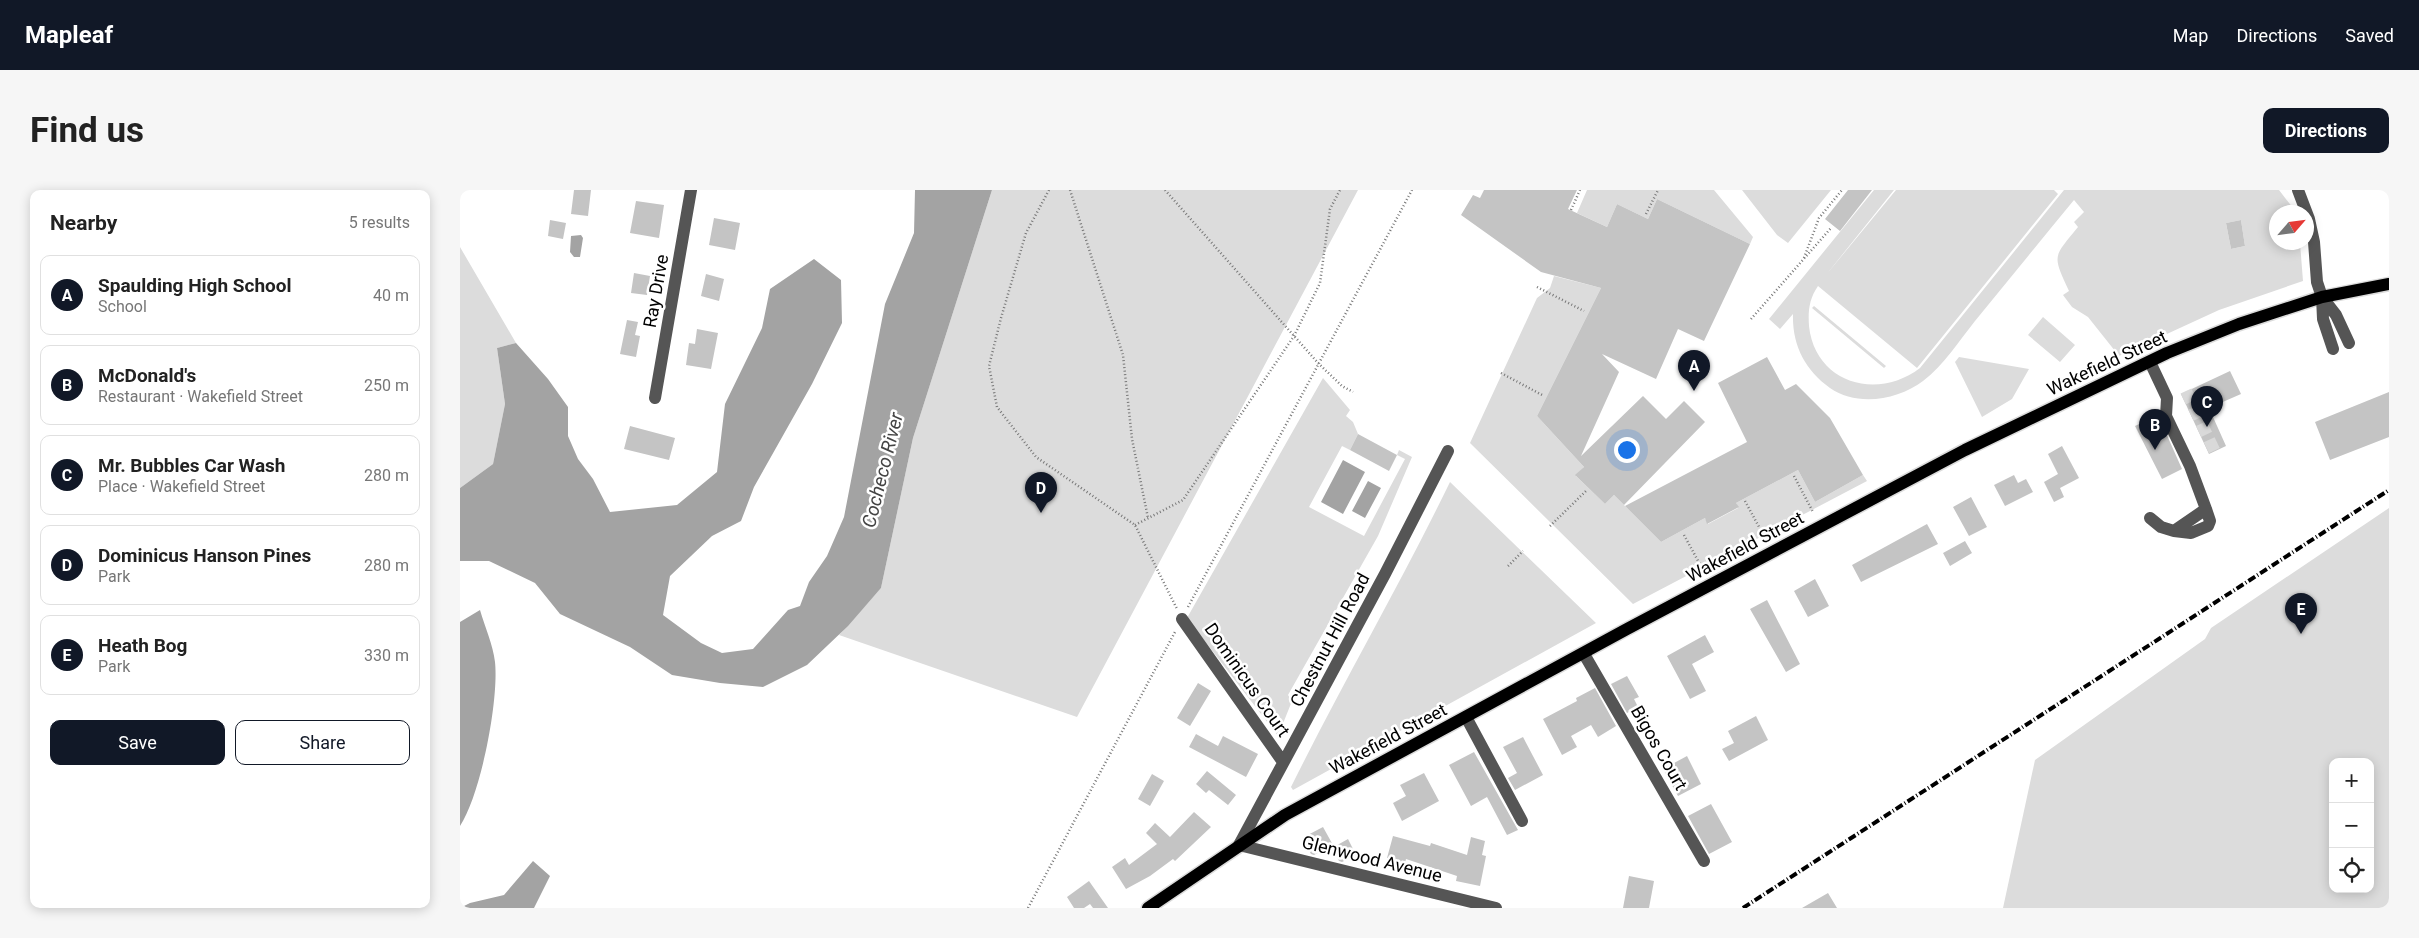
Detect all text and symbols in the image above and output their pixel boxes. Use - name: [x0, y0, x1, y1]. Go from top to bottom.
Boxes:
- text: Mapleaf: [25, 21, 113, 49]
- text: Map: [2173, 25, 2208, 46]
- text: Directions: [2236, 25, 2317, 46]
- text: Saved: [2345, 25, 2394, 46]
- button: Directions: [2263, 108, 2389, 153]
- text: Find us: [30, 110, 144, 151]
- north arrow: [2269, 205, 2314, 250]
- text: Nearby: [50, 211, 117, 235]
- text: 5 results: [349, 213, 410, 232]
- street label: Ray Drive: [639, 253, 672, 329]
- text: Spaulding High School: [98, 274, 292, 297]
- text: A: [62, 286, 72, 305]
- text: 40 m: [373, 286, 409, 305]
- text: School: [98, 297, 147, 316]
- street label: Wakefield Street: [2043, 326, 2170, 400]
- pin: A: [1678, 350, 1710, 391]
- text: McDonald's: [98, 364, 196, 387]
- text: B: [62, 376, 72, 395]
- text: 250 m: [364, 376, 409, 395]
- pin: C: [2191, 386, 2223, 427]
- text: Restaurant · Wakefield Street: [98, 387, 303, 406]
- pin: B: [2139, 409, 2171, 450]
- water label: Cocheco River: [857, 410, 908, 530]
- your location: [1614, 437, 1640, 463]
- text: Mr. Bubbles Car Wash: [98, 454, 285, 477]
- text: C: [62, 466, 72, 485]
- text: 280 m: [364, 466, 409, 485]
- pin: D: [1025, 472, 1057, 513]
- text: Place · Wakefield Street: [98, 477, 265, 496]
- street label: Wakefield Street: [1682, 507, 1807, 586]
- text: Dominicus Hanson Pines: [98, 544, 311, 567]
- text: D: [62, 556, 72, 575]
- text: 280 m: [364, 556, 409, 575]
- text: Park: [98, 567, 130, 586]
- street label: Chestnut Hill Road: [1285, 569, 1374, 710]
- pin: E: [2285, 593, 2317, 634]
- street label: Dominicus Court: [1200, 619, 1294, 741]
- text: Heath Bog: [98, 634, 187, 657]
- text: E: [63, 646, 72, 665]
- text: 330 m: [364, 646, 409, 665]
- text: Park: [98, 657, 130, 676]
- street label: Wakefield Street: [1325, 699, 1450, 778]
- street label: Bigos Court: [1627, 702, 1692, 794]
- button: Save: [50, 720, 225, 765]
- button: Share: [235, 720, 410, 765]
- map controls: [2329, 758, 2374, 893]
- button: +: [2329, 758, 2374, 803]
- button: −: [2329, 803, 2374, 848]
- street label: Glenwood Avenue: [1300, 831, 1444, 886]
- button: locate: [2329, 848, 2374, 893]

